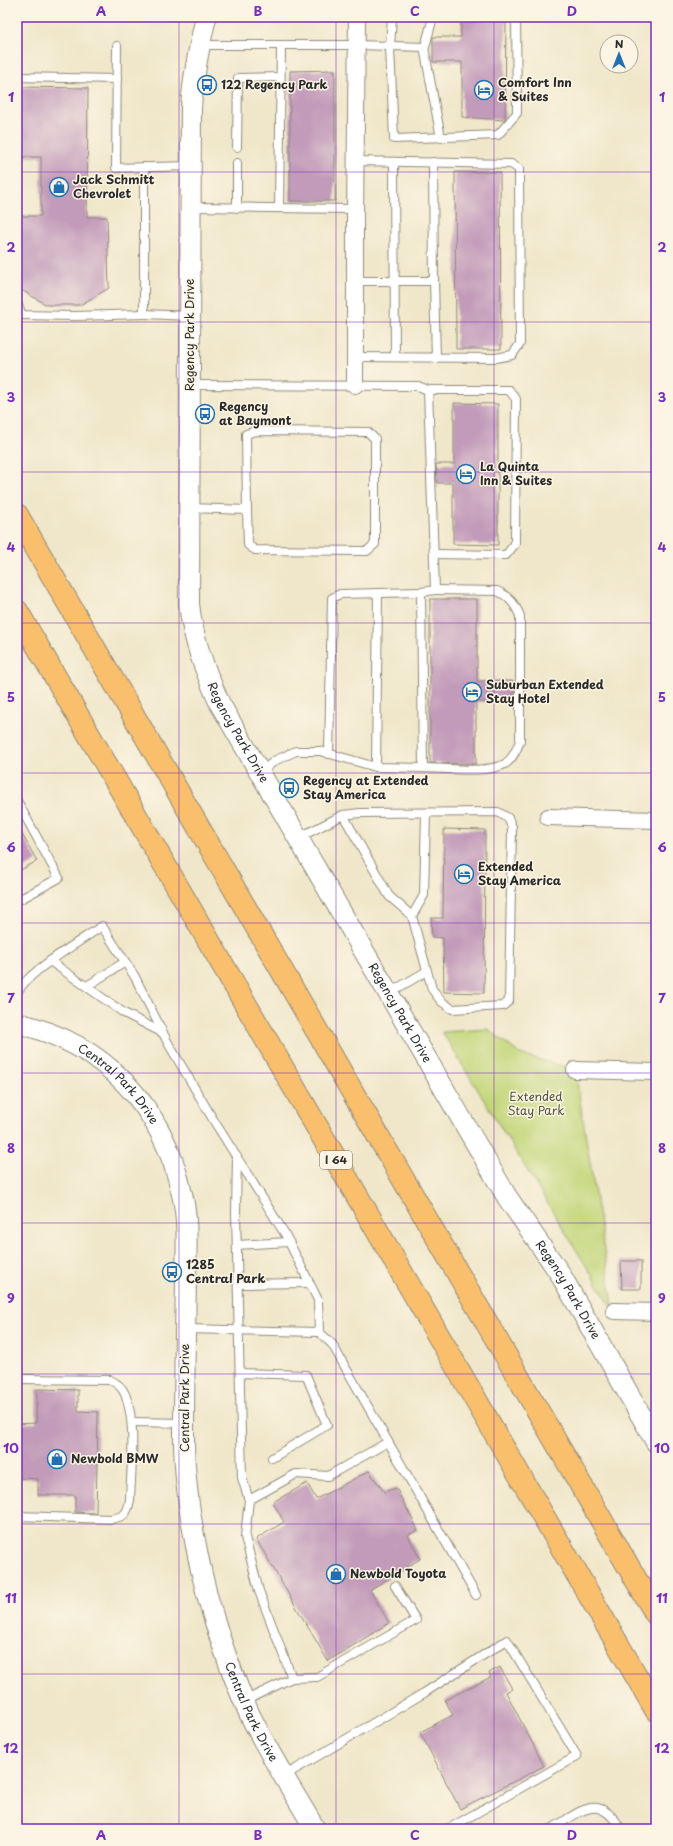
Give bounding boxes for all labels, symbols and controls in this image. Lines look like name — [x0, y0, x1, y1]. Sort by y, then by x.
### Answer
text: A — [96, 1, 106, 20]
text: B — [254, 1, 263, 20]
text: C — [410, 1, 420, 20]
text: D — [567, 1, 577, 20]
north arrow — [599, 34, 639, 74]
text: N — [615, 35, 624, 52]
place label: Comfort Inn & Suites — [498, 73, 572, 105]
bus stop icon: 122 Regency Park — [196, 74, 218, 96]
place label: 122 Regency Park — [221, 75, 328, 93]
hotel icon: Comfort Inn & Suites — [473, 79, 495, 101]
text: 1 — [8, 87, 14, 106]
text: 1 — [659, 87, 665, 106]
place label: Jack Schmitt Chevrolet — [73, 170, 155, 202]
shop icon: Jack Schmitt Chevrolet — [48, 176, 70, 198]
text: 2 — [6, 237, 16, 256]
text: 2 — [657, 237, 667, 256]
street label: Regency Park Drive — [180, 279, 198, 391]
text: 3 — [7, 387, 16, 406]
text: 3 — [658, 387, 667, 406]
place label: Regency at Baymont — [219, 397, 292, 429]
bus stop icon: Regency at Baymont — [194, 403, 216, 425]
place label: La Quinta Inn & Suites — [480, 457, 552, 489]
hotel icon: La Quinta Inn & Suites — [455, 463, 477, 485]
text: 4 — [7, 537, 16, 556]
text: 4 — [658, 537, 667, 556]
place label: Suburban Extended Stay Hotel — [486, 675, 604, 707]
street label: Regency Park Drive — [203, 679, 274, 786]
hotel icon: Suburban Extended Stay Hotel — [461, 681, 483, 703]
text: 5 — [7, 687, 15, 706]
text: 5 — [658, 687, 666, 706]
place label: Regency at Extended Stay America — [303, 771, 429, 803]
bus stop icon: Regency at Extended Stay America — [278, 777, 300, 799]
text: 6 — [6, 837, 16, 856]
text: 6 — [657, 837, 667, 856]
place label: Extended Stay America — [478, 857, 562, 889]
hotel icon: Extended Stay America — [453, 863, 475, 885]
street label: Regency Park Drive — [365, 959, 437, 1066]
text: 7 — [7, 988, 15, 1007]
text: 7 — [658, 988, 666, 1007]
street label: Central Park Drive — [75, 1039, 164, 1128]
park label: Extended Stay Park — [507, 1087, 565, 1119]
text: 8 — [7, 1138, 15, 1157]
text: 8 — [658, 1138, 666, 1157]
road number: I 64 — [320, 1151, 352, 1169]
street label: Regency Park Drive — [532, 1236, 605, 1342]
place label: 1285 Central Park — [186, 1255, 265, 1287]
bus stop icon: 1285 Central Park — [161, 1261, 183, 1283]
text: 9 — [7, 1288, 15, 1307]
text: 9 — [658, 1288, 666, 1307]
street label: Central Park Drive — [175, 1343, 193, 1452]
text: 10 — [3, 1438, 19, 1457]
text: 10 — [654, 1438, 670, 1457]
shop icon: Newbold BMW — [46, 1448, 68, 1470]
place label: Newbold BMW — [71, 1449, 159, 1467]
shop icon: Newbold Toyota — [325, 1563, 347, 1585]
place label: Newbold Toyota — [350, 1564, 446, 1582]
text: 11 — [5, 1588, 17, 1607]
text: 11 — [656, 1588, 668, 1607]
street label: Central Park Drive — [221, 1659, 283, 1765]
text: 12 — [3, 1738, 19, 1757]
text: 12 — [654, 1738, 670, 1757]
text: A — [96, 1825, 106, 1844]
text: B — [254, 1825, 263, 1844]
text: C — [410, 1825, 420, 1844]
text: D — [567, 1825, 577, 1844]

